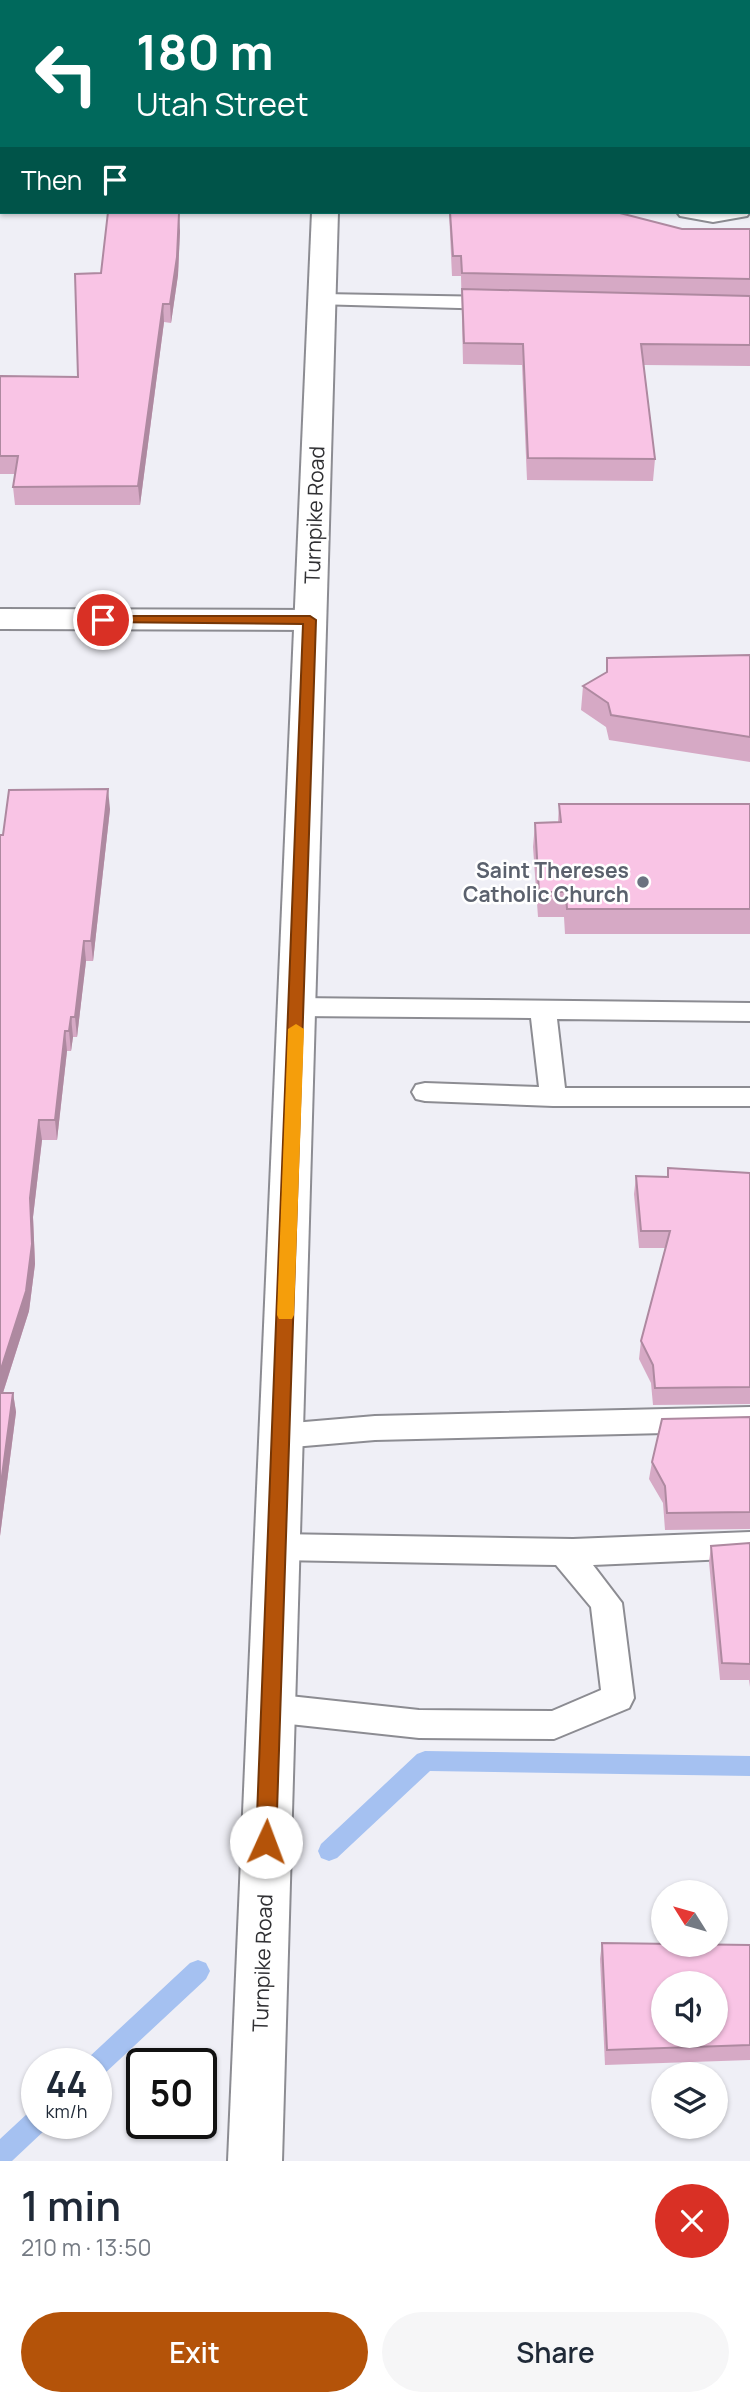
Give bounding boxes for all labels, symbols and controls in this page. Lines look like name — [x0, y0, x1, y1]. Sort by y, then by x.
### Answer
text: 180 m — [136, 18, 274, 85]
icon: left — [21, 28, 112, 119]
text: Utah Street — [136, 82, 308, 126]
icon: arrive — [96, 161, 134, 199]
text: Then — [21, 162, 82, 198]
street label: Turnpike Road — [298, 446, 330, 584]
pin — [73, 590, 133, 650]
icon: arrive — [84, 601, 122, 639]
place label: Saint Thereses Catholic Church — [463, 856, 629, 908]
marker: Saint Thereses Catholic Church — [635, 874, 651, 890]
position arrow — [229, 1805, 303, 1879]
north arrow — [651, 1880, 728, 1956]
map controls — [651, 1880, 728, 2139]
street label: Turnpike Road — [246, 1894, 278, 2032]
button: sound — [651, 1971, 728, 2048]
speed limit sign: 50 — [126, 2048, 217, 2139]
text: 44 — [45, 2060, 88, 2108]
button: layers — [651, 2062, 728, 2139]
text: km/h — [46, 2099, 87, 2123]
text: 1 min — [21, 2176, 121, 2234]
button: close — [655, 2184, 729, 2258]
text: 210 m · 13:50 — [21, 2231, 152, 2263]
button: Exit — [21, 2312, 368, 2392]
button: Share — [382, 2312, 729, 2392]

